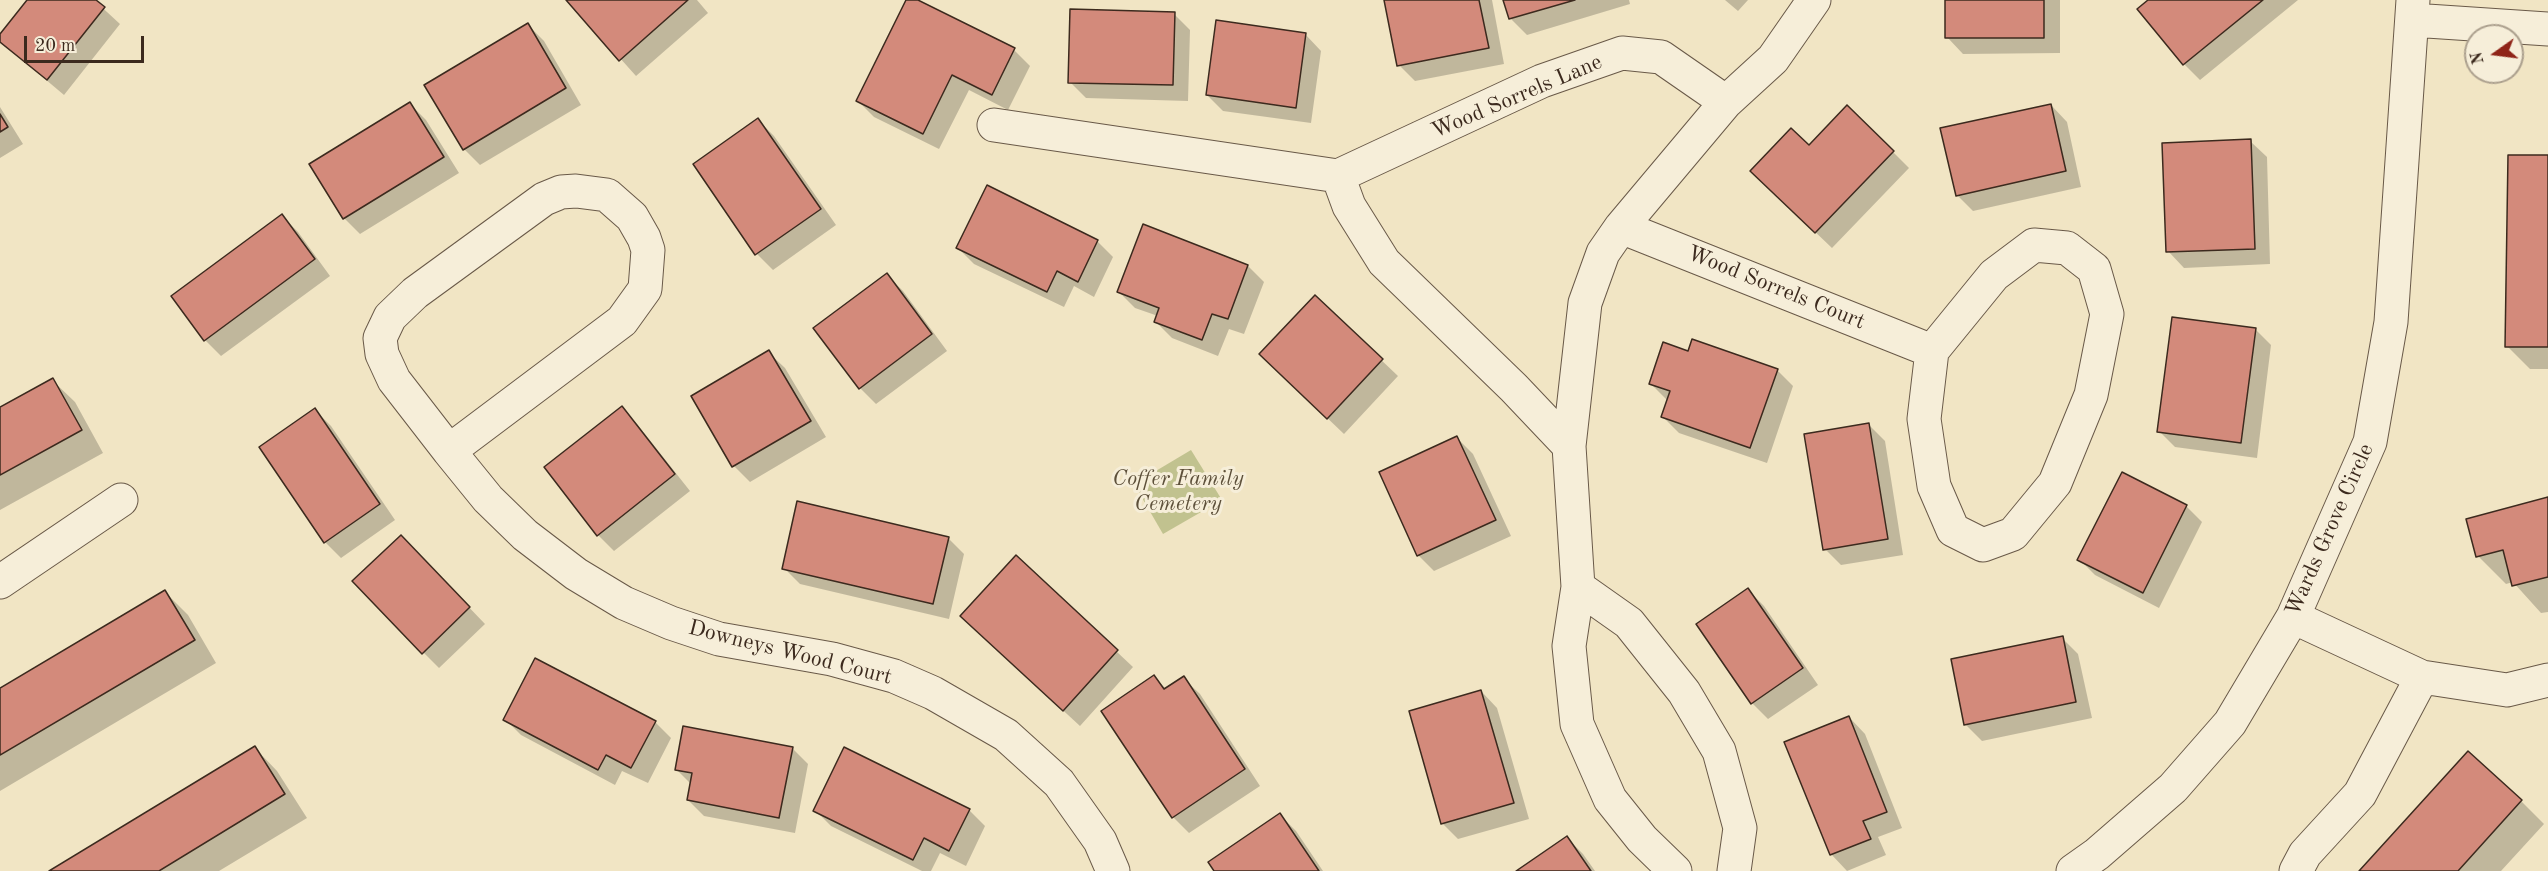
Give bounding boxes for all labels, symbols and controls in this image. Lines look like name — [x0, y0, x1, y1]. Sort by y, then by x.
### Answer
scale bar — [27, 24, 147, 62]
north arrow — [2464, 24, 2524, 84]
text: 20 m — [35, 37, 75, 55]
street label: Wood Sorrels Lane — [1428, 49, 1606, 145]
text: N — [2469, 50, 2488, 66]
street label: Wood Sorrels Court — [1683, 240, 1869, 336]
street label: Wards Grove Circle — [2280, 440, 2380, 620]
park label: Coffer Family Cemetery — [1112, 466, 1244, 518]
street label: Downeys Wood Court — [685, 615, 895, 691]

